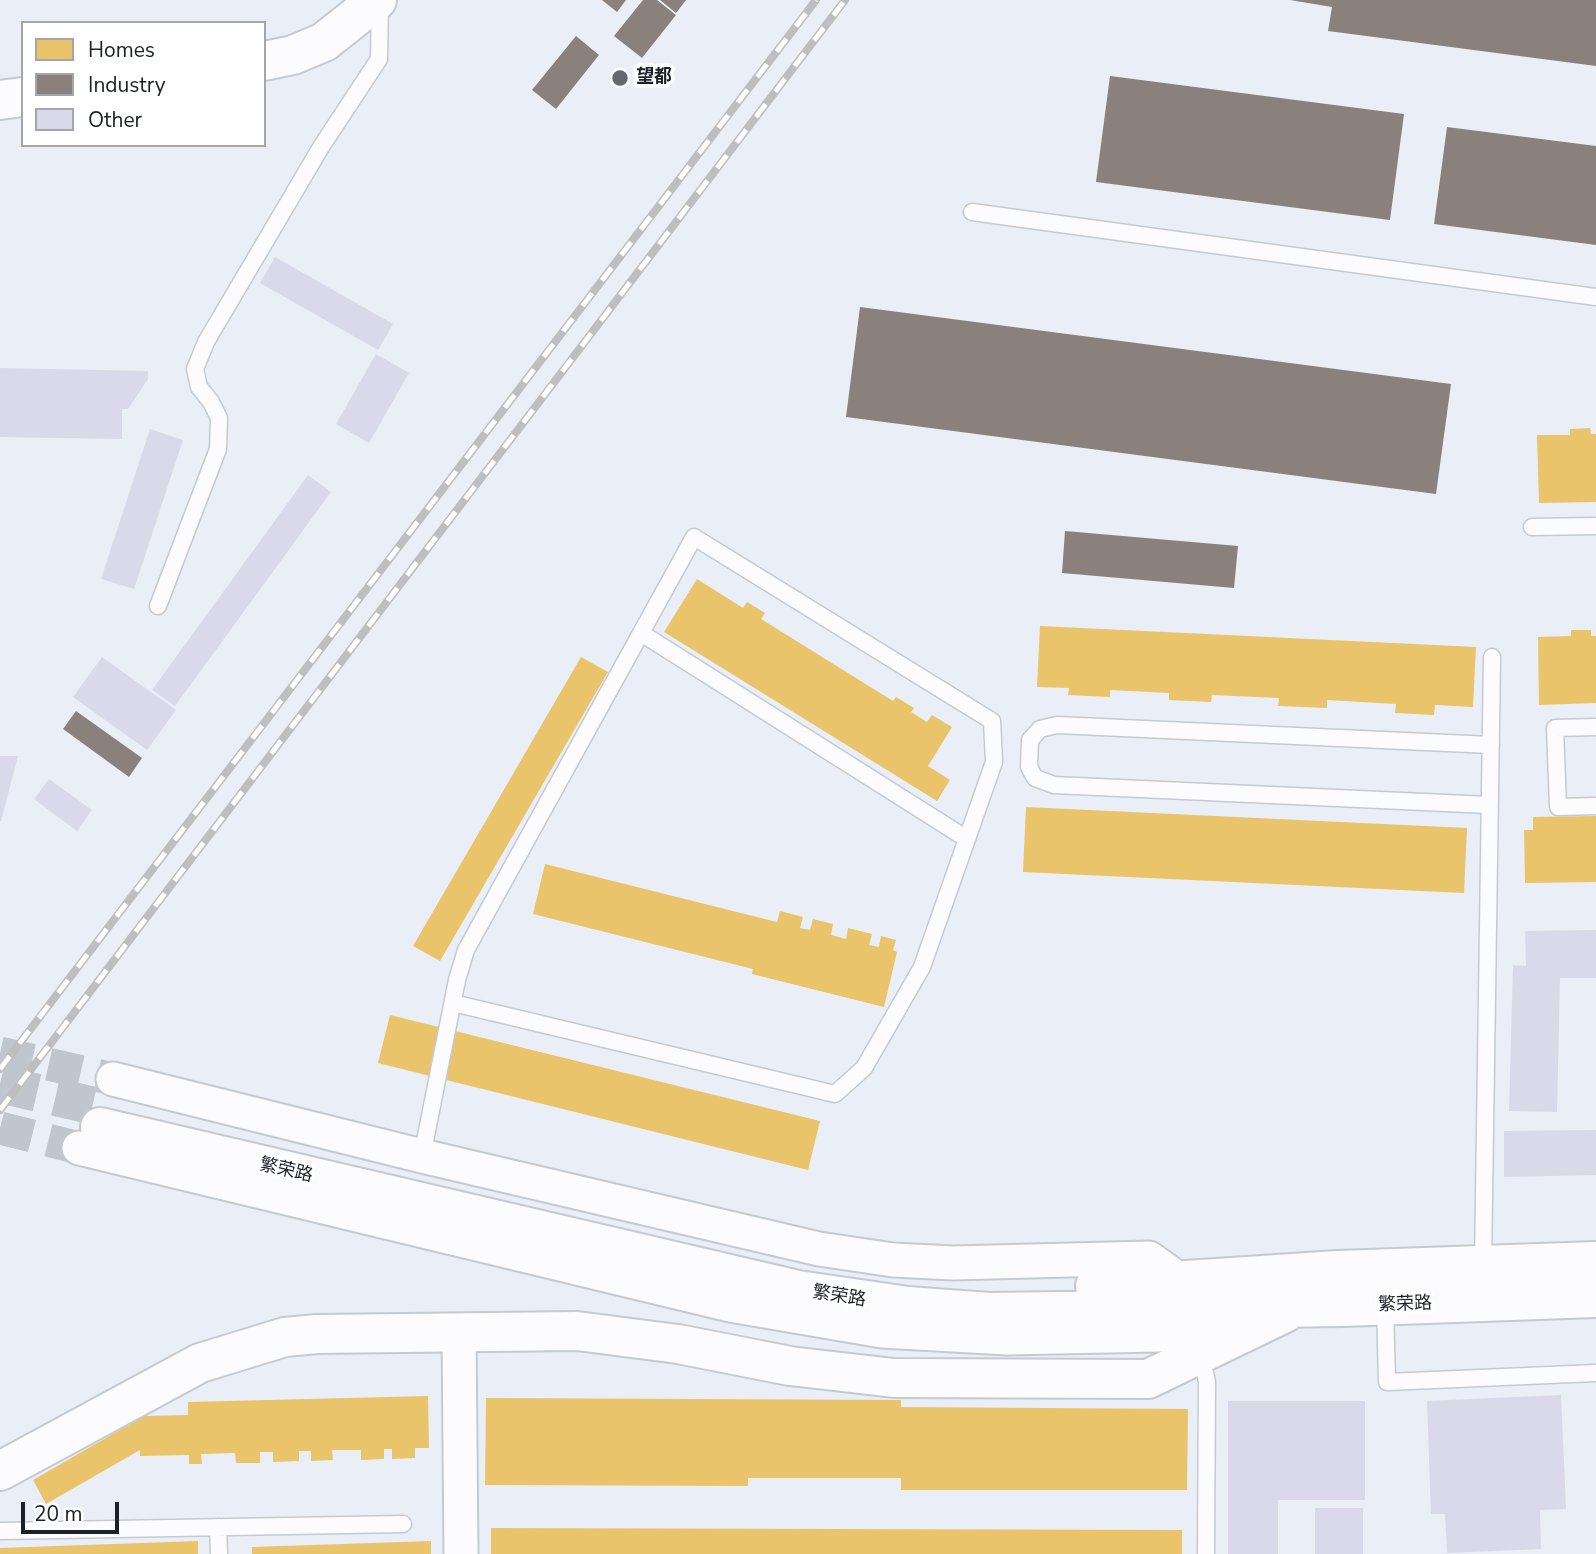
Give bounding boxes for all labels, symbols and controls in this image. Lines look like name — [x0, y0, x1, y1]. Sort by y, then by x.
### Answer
legend — [21, 21, 266, 147]
text: Homes — [88, 36, 155, 64]
place label: 望都 — [636, 67, 672, 89]
marker: 望都 — [610, 68, 630, 88]
text: Industry — [88, 71, 166, 99]
text: Other — [88, 106, 142, 134]
street label: 繁荣路 — [257, 1154, 315, 1188]
street label: 繁荣路 — [811, 1282, 867, 1312]
street label: 繁荣路 — [1378, 1293, 1432, 1317]
scale bar — [24, 1488, 122, 1532]
text: 20 m — [34, 1500, 83, 1528]

